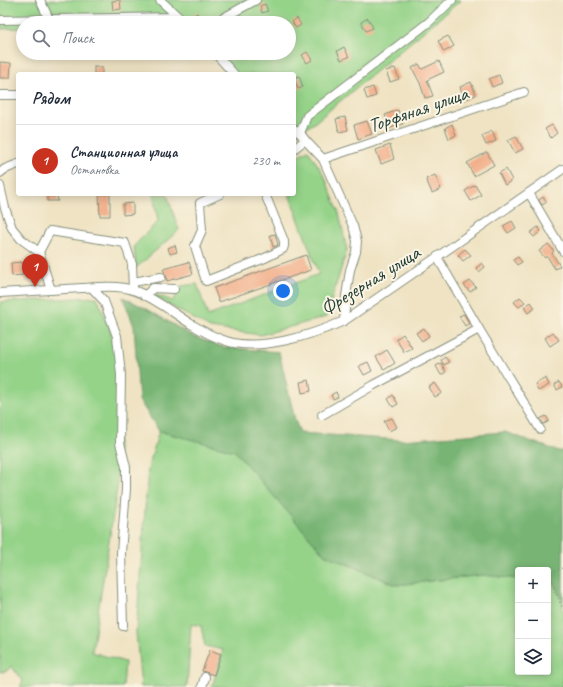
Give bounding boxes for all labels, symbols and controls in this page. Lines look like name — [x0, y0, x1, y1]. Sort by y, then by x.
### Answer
search box — [16, 16, 296, 60]
icon: search — [30, 27, 52, 49]
text: Поиск — [62, 29, 94, 48]
street label: Торфяная улица — [365, 80, 473, 138]
text: Рядом — [32, 88, 70, 109]
text: Станционная улица — [70, 143, 178, 162]
text: 1 — [42, 153, 48, 169]
text: 230 m — [252, 153, 280, 169]
text: Остановка — [70, 162, 119, 178]
street label: Фрезерная улица — [316, 239, 426, 321]
pin: 1 — [22, 254, 48, 287]
your location — [273, 281, 293, 301]
map controls — [515, 567, 551, 675]
button: + — [515, 567, 551, 603]
button: − — [515, 603, 551, 639]
button: layers — [515, 639, 551, 675]

